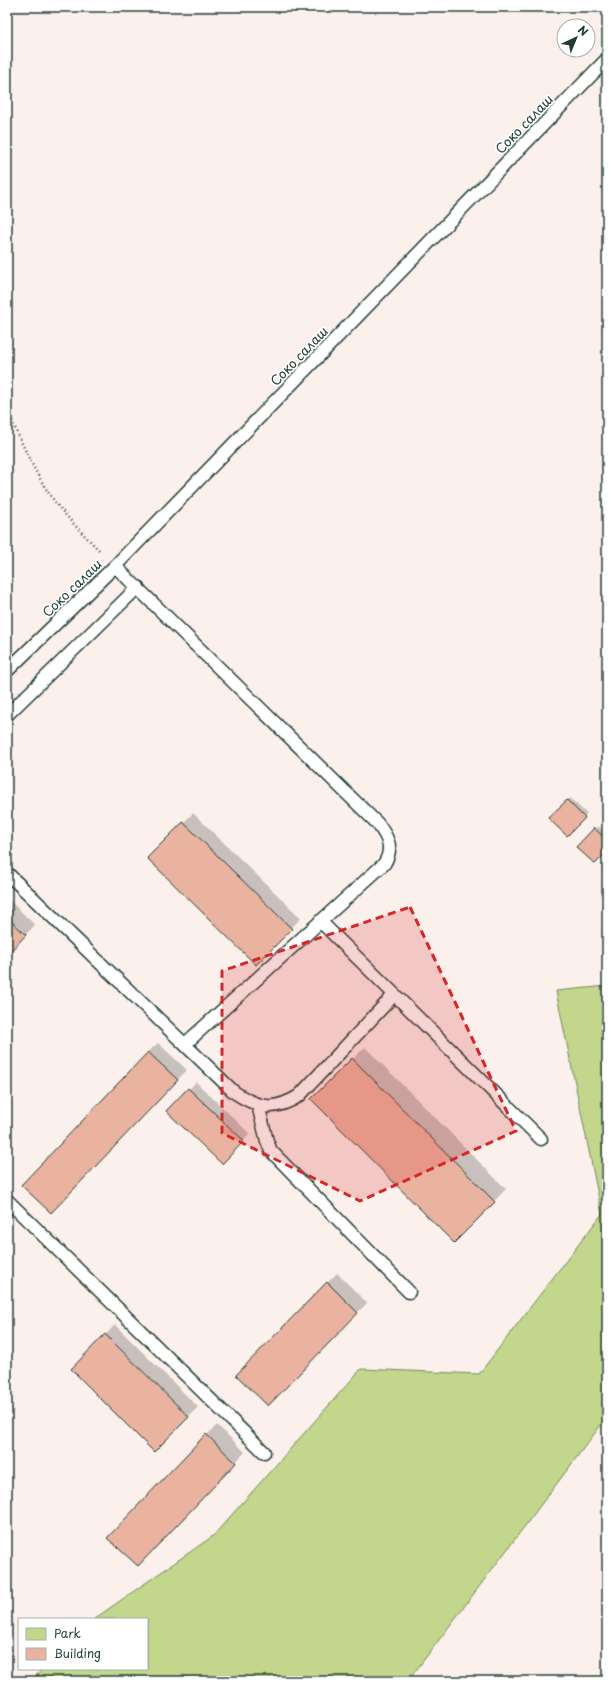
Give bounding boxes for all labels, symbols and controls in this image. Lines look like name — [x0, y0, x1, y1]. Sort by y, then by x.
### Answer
north arrow — [556, 18, 596, 58]
text: N — [574, 21, 593, 40]
street label: Соко салаш — [490, 90, 557, 158]
street label: Соко салаш — [265, 322, 332, 390]
street label: Соко салаш — [38, 554, 106, 621]
legend — [18, 1618, 148, 1670]
text: Park — [54, 1624, 81, 1642]
text: Building — [54, 1644, 101, 1662]

